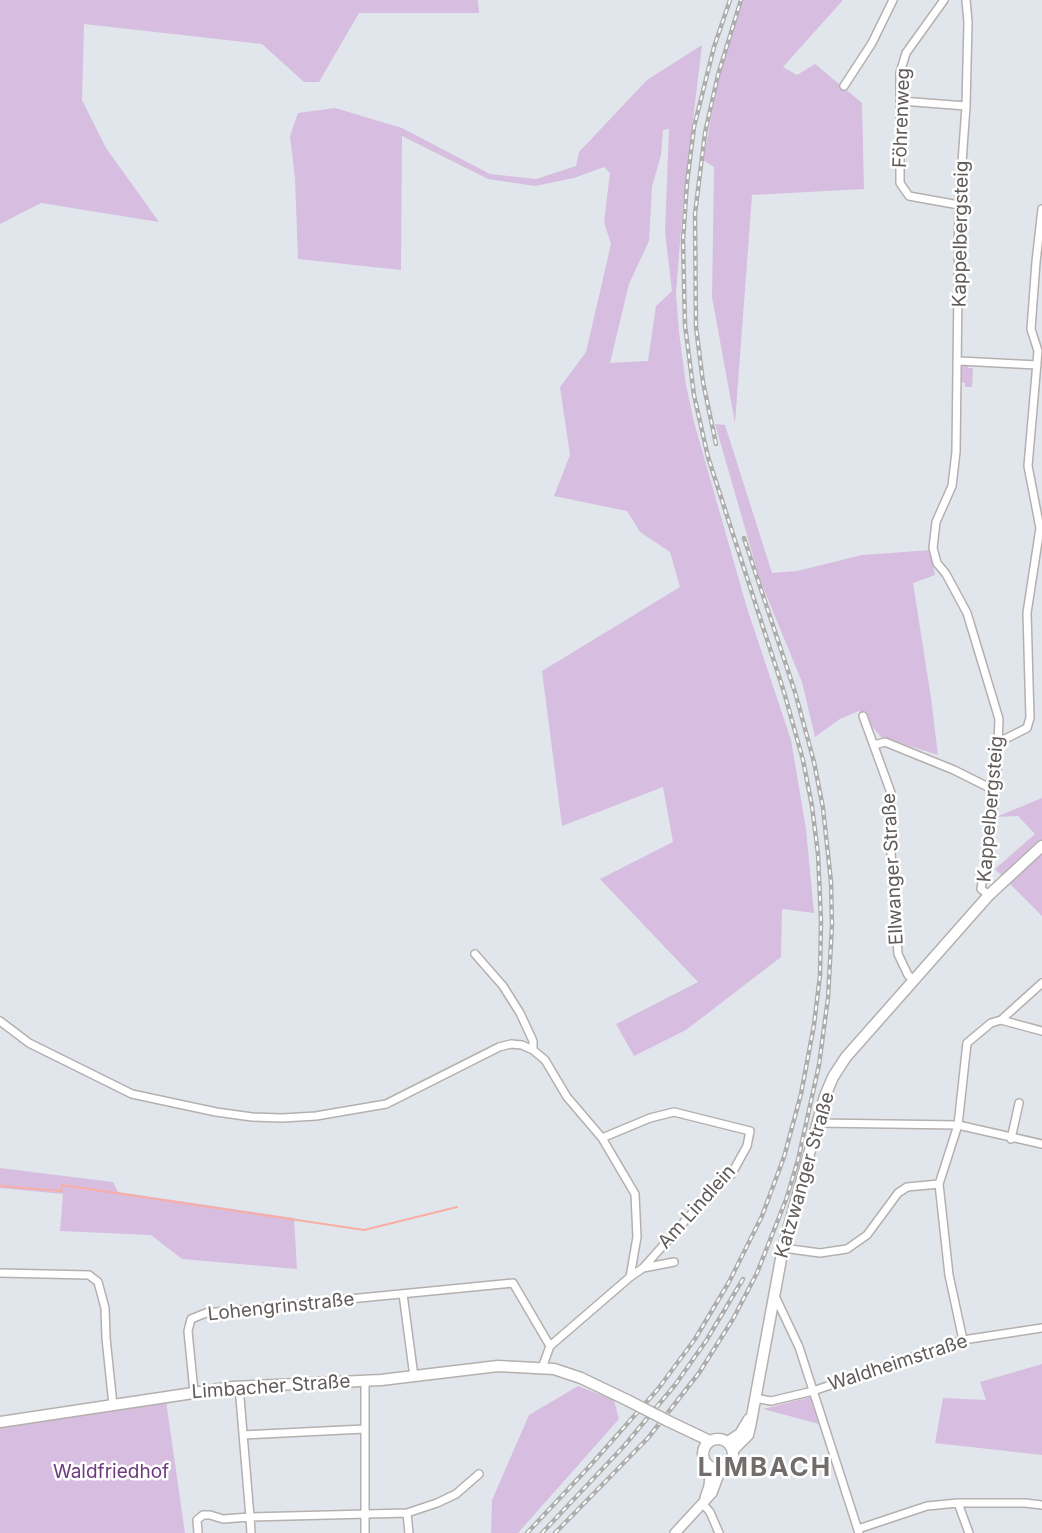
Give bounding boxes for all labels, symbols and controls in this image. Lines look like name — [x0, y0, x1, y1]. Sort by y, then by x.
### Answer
street label: Föhrenweg — [889, 68, 915, 168]
street label: Kappelbergsteig — [948, 160, 974, 308]
street label: Kappelbergsteig — [973, 735, 1009, 883]
street label: Ellwanger Straße — [878, 792, 908, 946]
street label: Katzwanger Straße — [770, 1089, 840, 1261]
street label: Am Lindlein — [653, 1160, 741, 1254]
street label: Lohengrinstraße — [206, 1288, 356, 1326]
street label: Waldheimstraße — [825, 1330, 971, 1396]
street label: Limbacher Straße — [191, 1370, 351, 1404]
district label: LIMBACH — [699, 1452, 831, 1484]
park label: Waldfriedhof — [53, 1461, 169, 1483]

